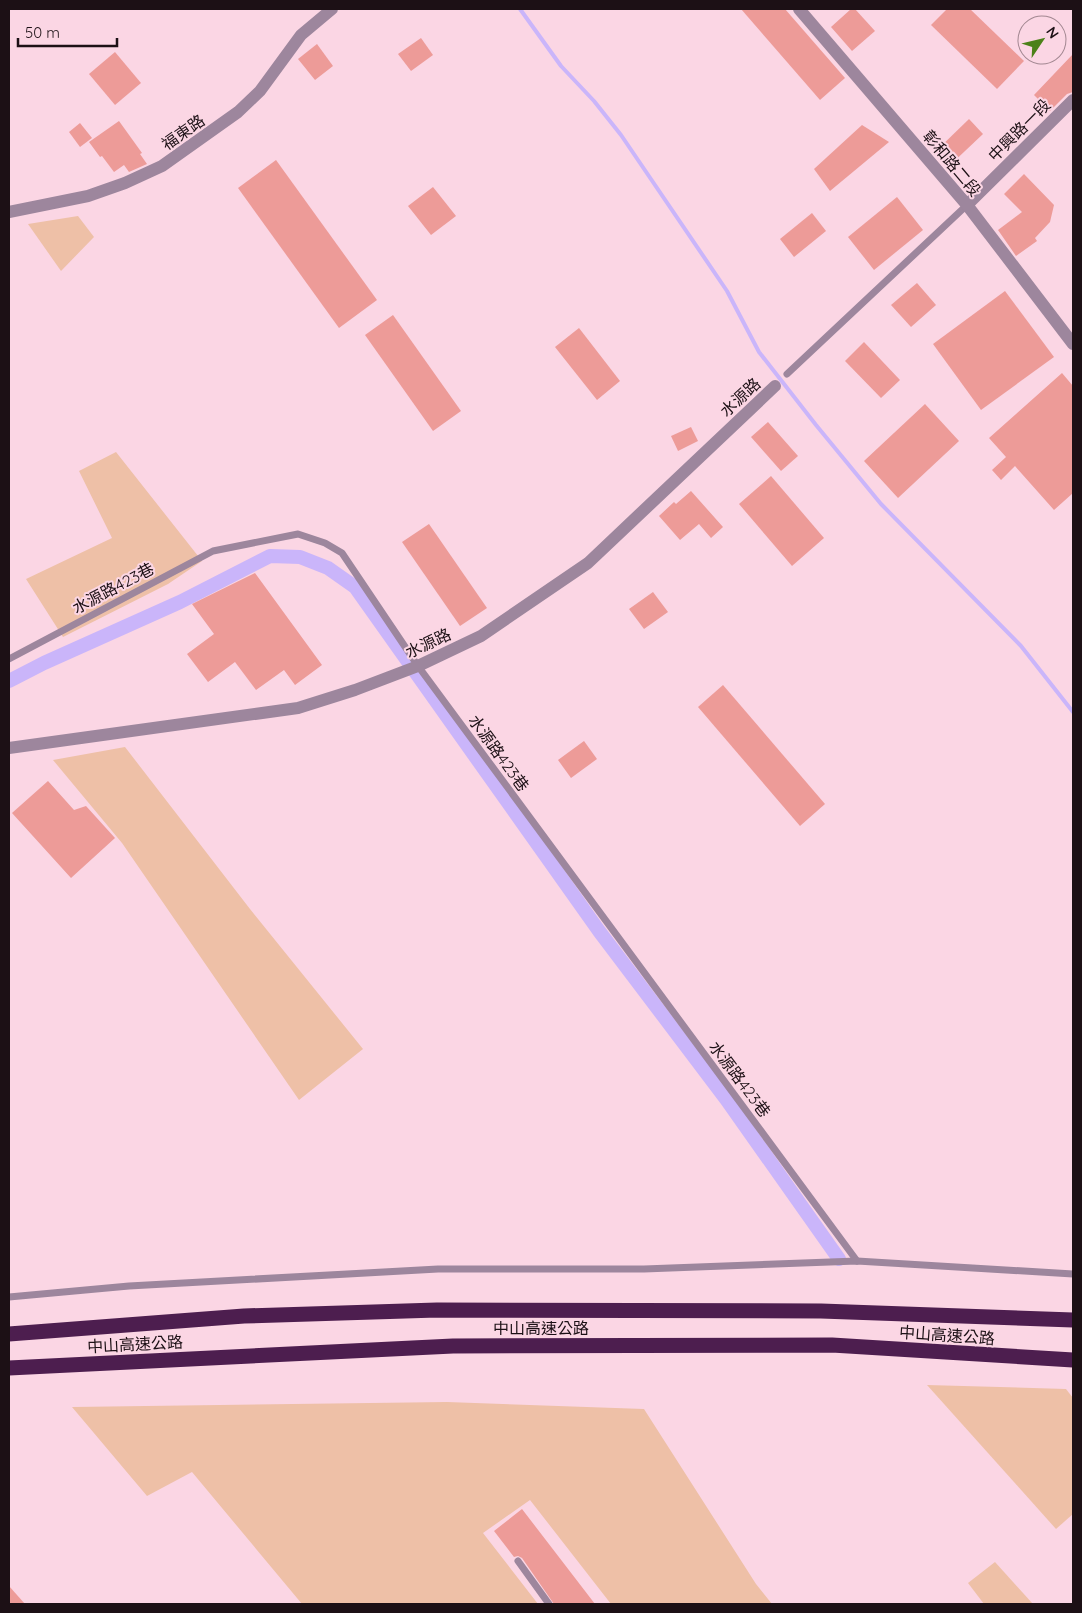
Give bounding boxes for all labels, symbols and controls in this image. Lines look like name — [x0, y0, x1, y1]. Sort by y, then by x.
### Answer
scale bar — [18, 15, 116, 47]
north arrow — [1017, 15, 1067, 65]
text: 50 m — [25, 23, 60, 42]
text: N — [1042, 23, 1063, 42]
street label: 中興路一段 — [984, 95, 1054, 165]
street label: 福東路 — [158, 110, 208, 154]
street label: 彰和路二段 — [919, 126, 985, 200]
street label: 水源路 — [716, 373, 764, 421]
street label: 水源路423巷 — [69, 558, 157, 618]
street label: 水源路 — [402, 624, 454, 662]
street label: 水源路423巷 — [465, 711, 533, 795]
street label: 水源路423巷 — [705, 1037, 775, 1121]
street label: 中山高速公路 — [493, 1318, 589, 1338]
street label: 中山高速公路 — [898, 1322, 996, 1348]
street label: 中山高速公路 — [87, 1332, 183, 1356]

